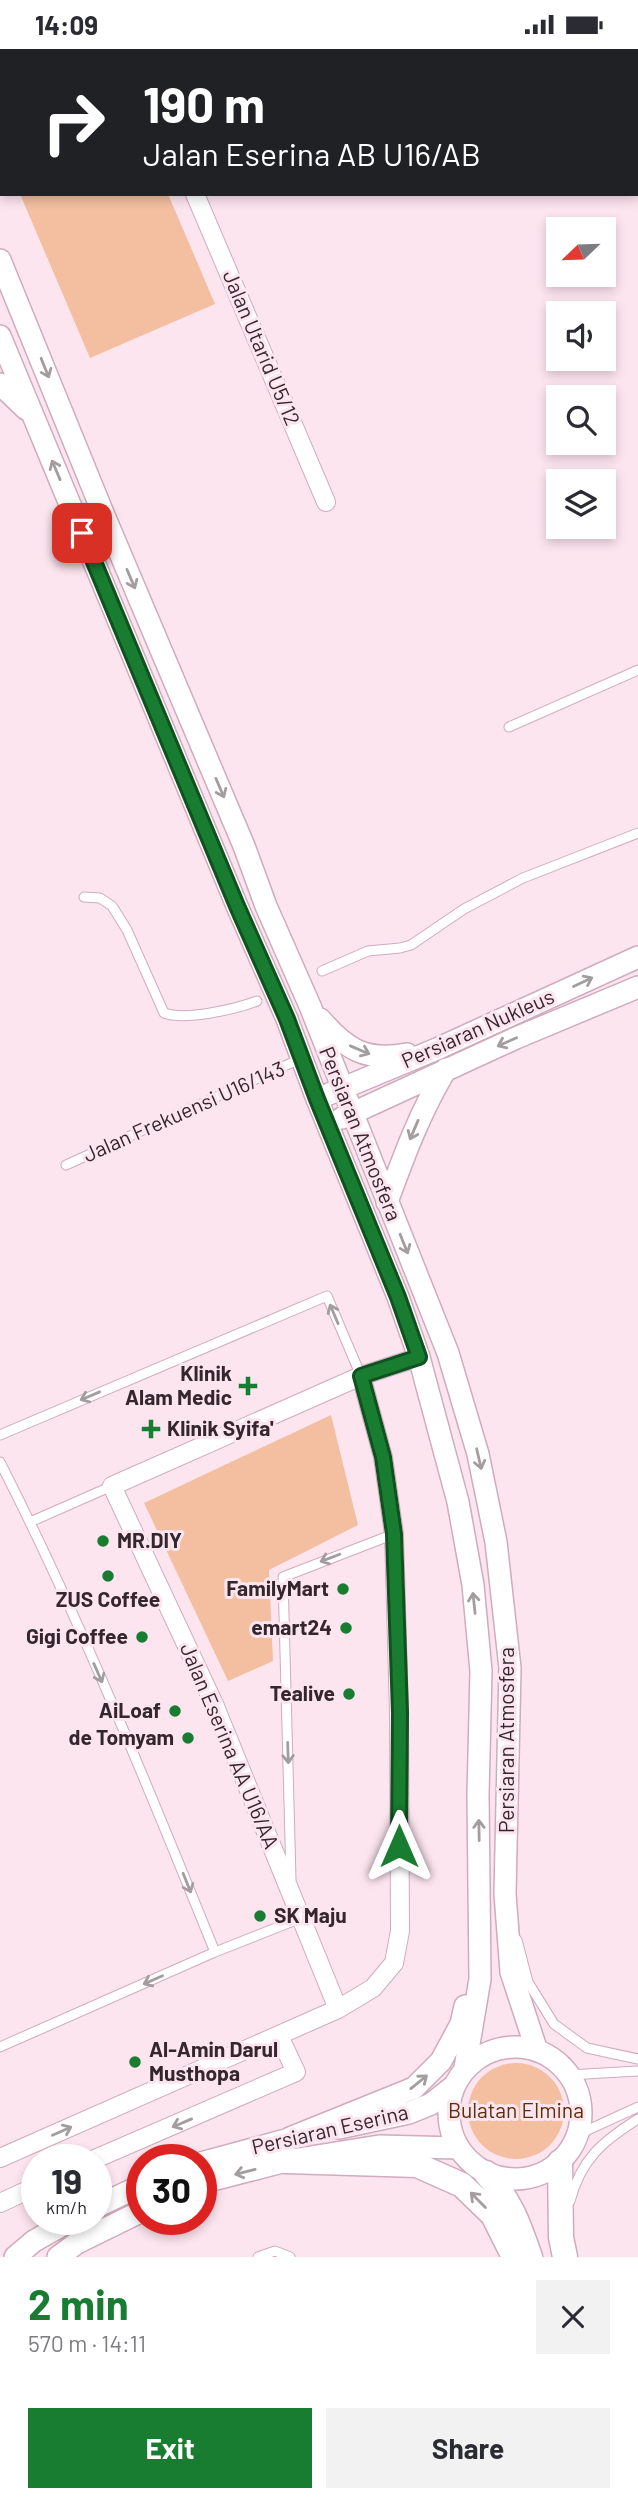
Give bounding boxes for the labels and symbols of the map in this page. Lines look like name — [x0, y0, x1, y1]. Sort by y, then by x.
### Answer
north arrow — [546, 217, 616, 287]
street label: Jalan Utarid U5/12 — [218, 266, 306, 429]
one-way arrow — [39, 357, 52, 378]
one-way arrow — [49, 460, 62, 482]
pin — [52, 503, 112, 563]
one-way arrow — [125, 567, 138, 589]
one-way arrow — [214, 777, 227, 798]
one-way arrow — [572, 975, 594, 988]
street label: Persiaran Nukleus — [397, 983, 557, 1072]
one-way arrow — [497, 1036, 518, 1049]
street label: Persiaran Atmosfera — [315, 1043, 408, 1224]
one-way arrow — [349, 1045, 370, 1058]
street label: Jalan Frekuensi U16/143 — [79, 1055, 288, 1166]
one-way arrow — [407, 1118, 420, 1140]
one-way arrow — [399, 1233, 412, 1255]
one-way arrow — [327, 1303, 340, 1325]
place label: Klinik Alam Medic — [125, 1360, 232, 1409]
marker: Klinik Alam Medic — [238, 1376, 258, 1396]
one-way arrow — [80, 1391, 101, 1404]
place label: Klinik Syifa' — [167, 1415, 274, 1440]
marker: Klinik Syifa' — [141, 1419, 161, 1439]
one-way arrow — [473, 1447, 486, 1470]
place label: MR.DIY — [117, 1527, 182, 1552]
marker: MR.DIY — [95, 1533, 111, 1549]
one-way arrow — [320, 1553, 341, 1566]
marker: ZUS Coffee — [100, 1568, 116, 1584]
place label: FamilyMart — [226, 1575, 329, 1600]
marker: FamilyMart — [335, 1581, 351, 1597]
place label: ZUS Coffee — [56, 1586, 160, 1611]
one-way arrow — [468, 1592, 481, 1615]
place label: emart24 — [251, 1614, 332, 1639]
marker: emart24 — [338, 1620, 354, 1636]
place label: Gigi Coffee — [26, 1623, 128, 1648]
marker: Gigi Coffee — [134, 1629, 150, 1645]
street label: Jalan Eserina AA U16/AA — [176, 1639, 285, 1852]
street label: Persiaran Atmosfera — [493, 1647, 518, 1833]
one-way arrow — [92, 1662, 105, 1684]
place label: Tealive — [270, 1680, 335, 1705]
marker: Tealive — [341, 1686, 357, 1702]
place label: AiLoaf — [99, 1697, 161, 1722]
marker: AiLoaf — [167, 1703, 183, 1719]
place label: de Tomyam — [69, 1724, 174, 1749]
marker: de Tomyam — [180, 1730, 196, 1746]
one-way arrow — [281, 1742, 294, 1765]
position arrow — [362, 1809, 436, 1883]
one-way arrow — [472, 1819, 486, 1842]
one-way arrow — [181, 1872, 194, 1893]
place label: SK Maju — [274, 1902, 347, 1927]
marker: SK Maju — [252, 1908, 268, 1924]
one-way arrow — [142, 1974, 164, 1987]
place label: Al-Amin Darul Musthopa — [149, 2036, 278, 2085]
marker: Al-Amin Darul Musthopa — [127, 2054, 143, 2070]
one-way arrow — [410, 2074, 428, 2090]
park label: Bulatan Elmina — [448, 2097, 584, 2122]
street label: Persiaran Eserina — [249, 2098, 410, 2159]
one-way arrow — [171, 2117, 193, 2130]
one-way arrow — [51, 2124, 73, 2137]
speed limit sign: 30 — [126, 2144, 217, 2235]
one-way arrow — [234, 2166, 257, 2179]
one-way arrow — [469, 2192, 486, 2209]

